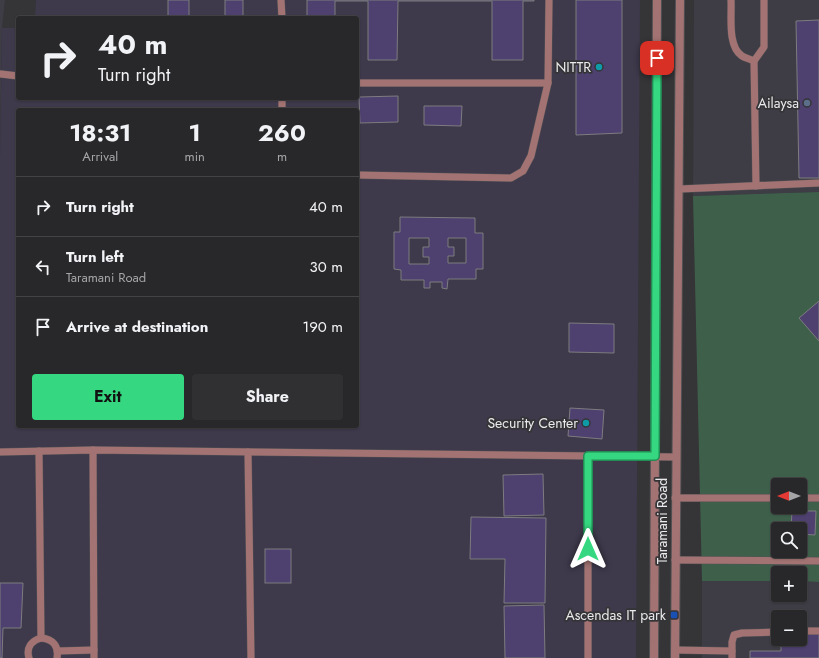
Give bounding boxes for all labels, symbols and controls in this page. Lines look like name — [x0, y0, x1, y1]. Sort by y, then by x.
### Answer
text: 40 m — [98, 24, 167, 65]
icon: right — [32, 32, 84, 84]
pin — [640, 41, 674, 75]
icon: arrive — [646, 47, 668, 69]
place label: NITTR — [555, 57, 591, 77]
text: Turn right — [98, 62, 170, 88]
marker: NITTR — [594, 62, 604, 72]
place label: Ailaysa — [758, 93, 799, 113]
marker: Ailaysa — [802, 98, 812, 108]
text: 18:31 — [69, 115, 131, 150]
text: 1 — [189, 115, 201, 150]
text: 260 — [258, 115, 306, 150]
text: Arrival — [82, 147, 118, 166]
text: min — [185, 147, 205, 166]
text: m — [277, 147, 287, 166]
icon: right — [32, 196, 54, 218]
text: Turn right — [66, 196, 134, 218]
text: 40 m — [309, 196, 343, 218]
text: Turn left — [66, 246, 124, 268]
icon: left — [32, 256, 54, 278]
text: 30 m — [310, 256, 343, 278]
text: Taramani Road — [66, 268, 146, 287]
icon: arrive — [32, 316, 54, 338]
text: Arrive at destination — [66, 316, 208, 338]
text: 190 m — [302, 316, 343, 338]
button: Exit — [32, 374, 184, 420]
button: Share — [192, 374, 343, 420]
place label: Security Center — [487, 413, 578, 433]
marker: Security Center — [581, 418, 591, 428]
street label: Taramani Road — [652, 478, 672, 564]
north arrow — [771, 478, 807, 514]
map controls — [771, 478, 807, 646]
button: search — [771, 522, 807, 558]
position arrow — [567, 528, 609, 570]
button: + — [771, 566, 807, 602]
place label: Ascendas IT park — [565, 605, 667, 625]
marker: Ascendas IT park — [669, 610, 679, 620]
button: − — [771, 610, 807, 646]

